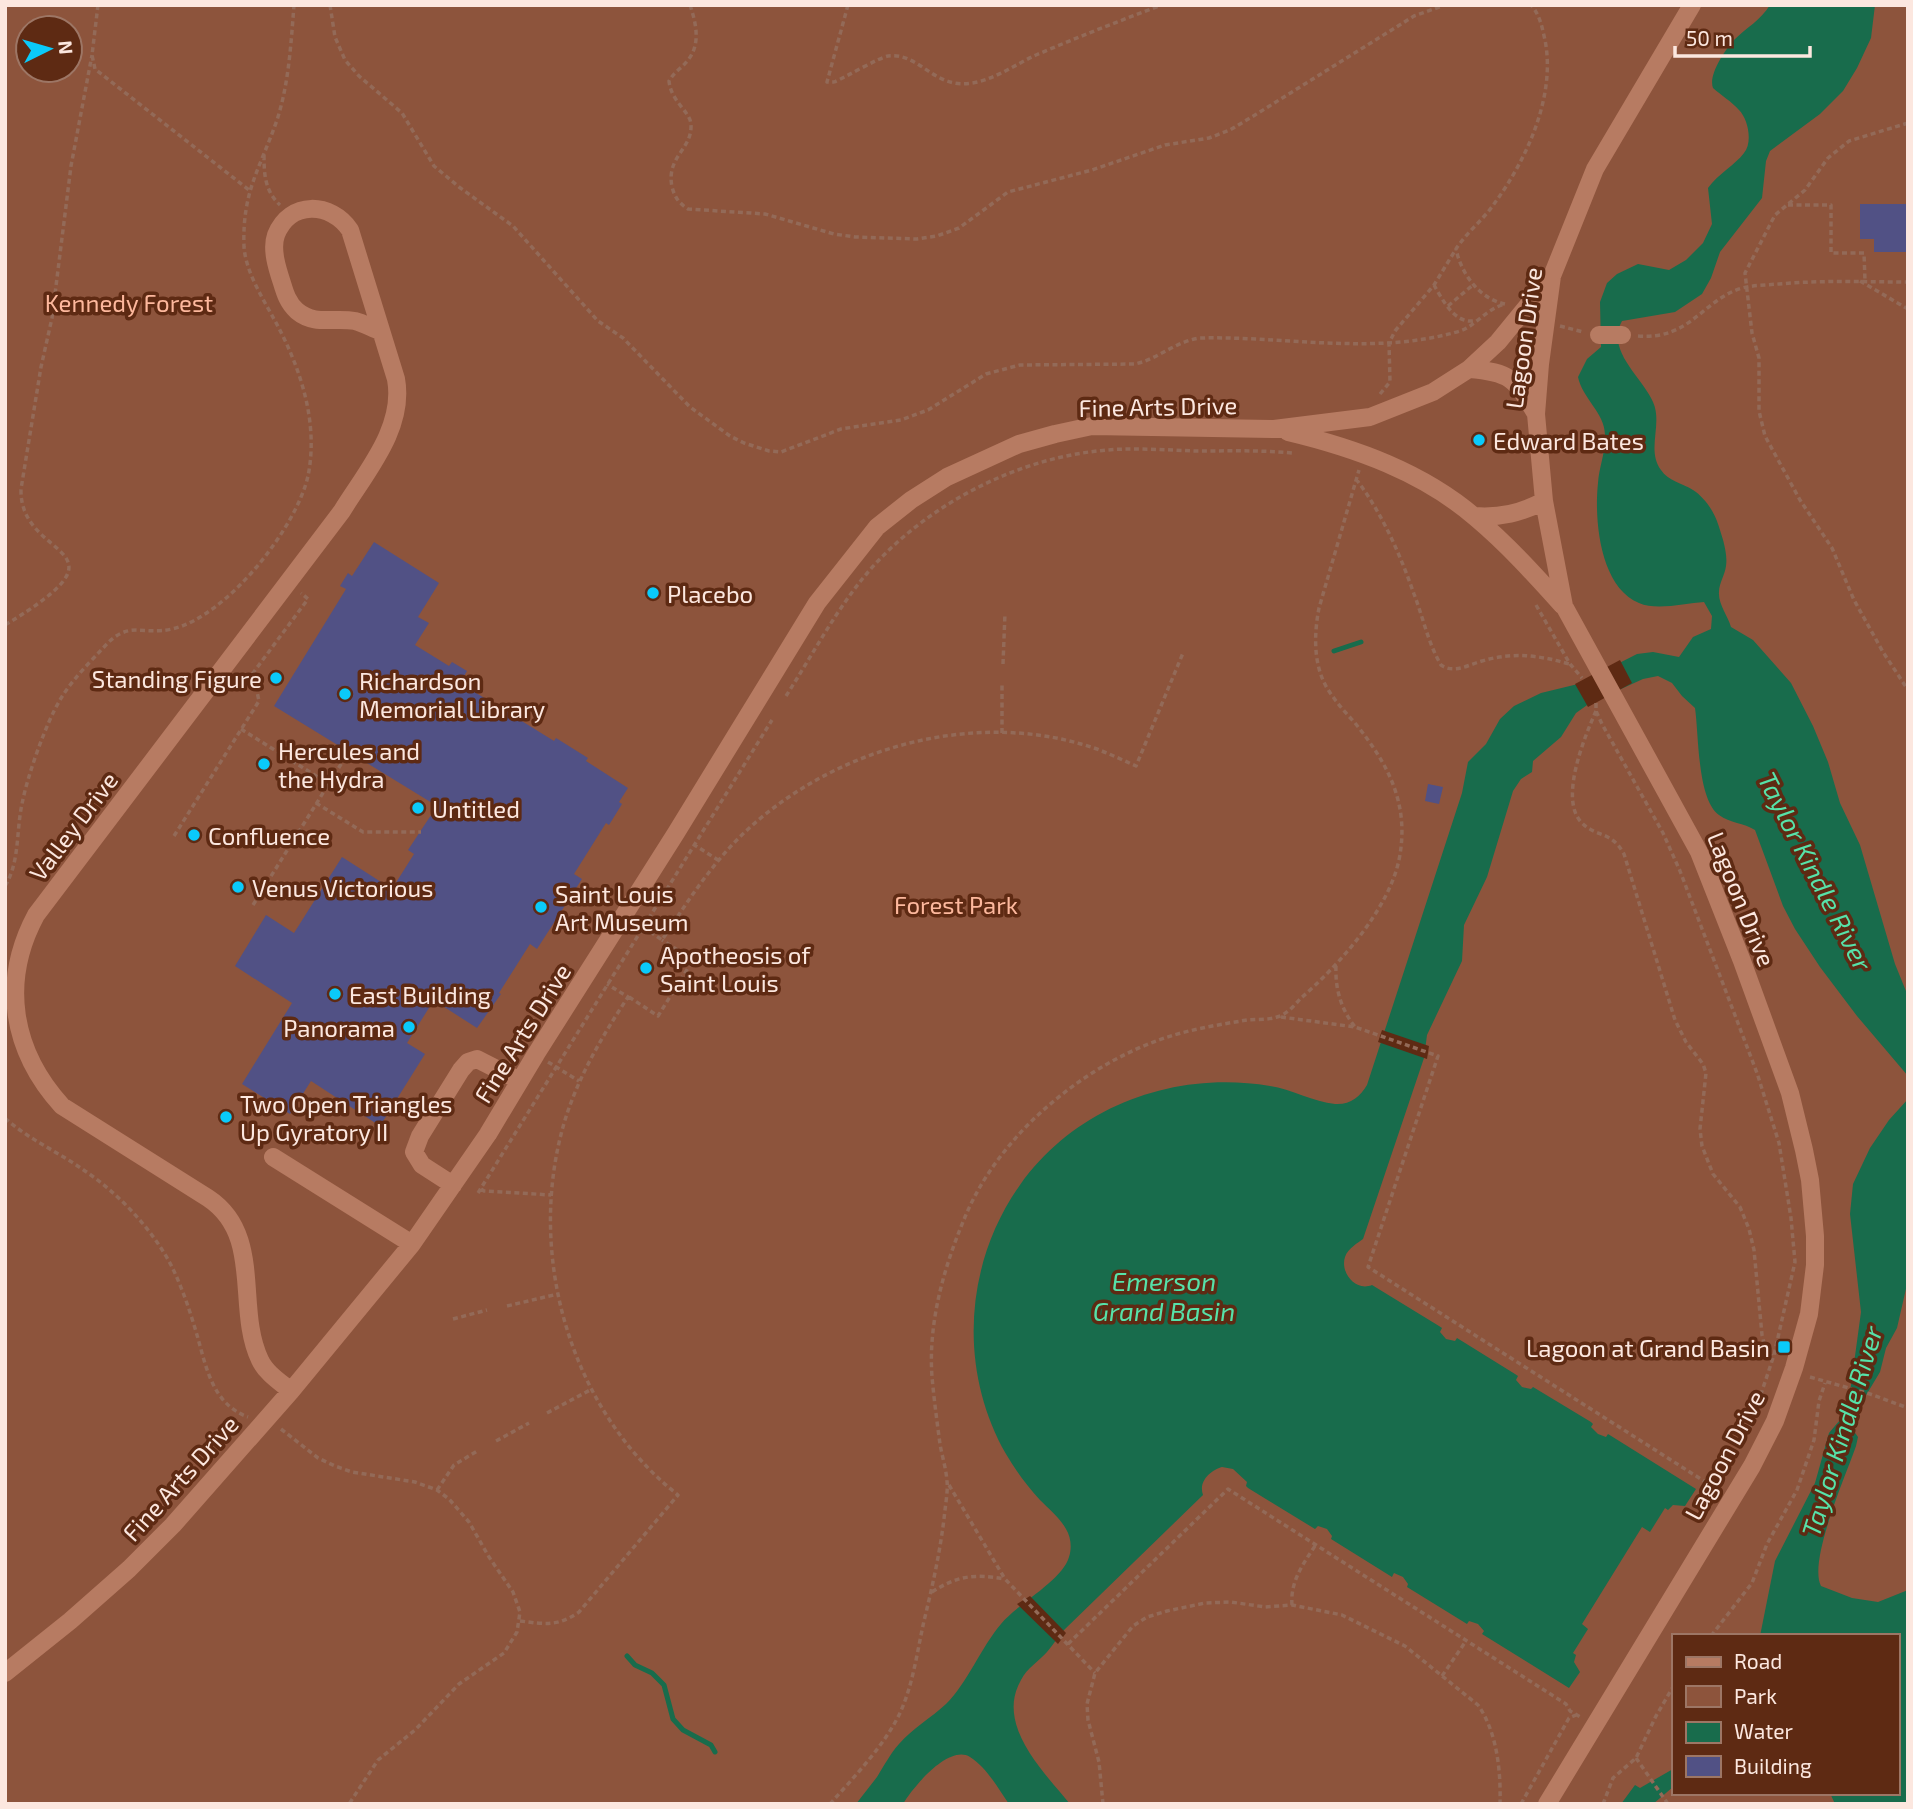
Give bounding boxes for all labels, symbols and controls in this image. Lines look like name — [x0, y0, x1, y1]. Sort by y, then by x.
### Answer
north arrow — [14, 14, 84, 84]
scale bar — [1675, 14, 1810, 58]
text: 50 m — [1686, 25, 1733, 50]
text: N — [54, 40, 78, 55]
street label: Lagoon Drive — [1499, 266, 1547, 410]
park label: Kennedy Forest — [45, 288, 213, 317]
street label: Fine Arts Drive — [1078, 390, 1238, 422]
place label: Edward Bates — [1493, 426, 1644, 455]
marker: Edward Bates — [1471, 432, 1487, 448]
place label: Placebo — [667, 579, 753, 608]
marker: Placebo — [645, 585, 661, 601]
place label: Standing Figure — [92, 664, 262, 693]
place label: Richardson Memorial Library — [359, 666, 546, 723]
marker: Standing Figure — [268, 670, 284, 686]
marker: Richardson Memorial Library — [337, 686, 353, 702]
place label: Hercules and the Hydra — [278, 736, 420, 793]
marker: Hercules and the Hydra — [256, 756, 272, 772]
street label: Valley Drive — [23, 766, 123, 886]
water label: Taylor Kindle River — [1752, 767, 1880, 976]
place label: Untitled — [432, 794, 520, 823]
marker: Untitled — [410, 800, 426, 816]
place label: Confluence — [208, 821, 330, 850]
marker: Confluence — [186, 827, 202, 843]
street label: Lagoon Drive — [1702, 828, 1782, 970]
place label: Venus Victorious — [252, 873, 433, 902]
marker: Venus Victorious — [230, 879, 246, 895]
place label: Saint Louis Art Museum — [555, 879, 689, 936]
park label: Forest Park — [894, 890, 1018, 919]
marker: Saint Louis Art Museum — [533, 899, 549, 915]
place label: Apotheosis of Saint Louis — [660, 940, 811, 997]
street label: Fine Arts Drive — [468, 958, 576, 1108]
marker: Apotheosis of Saint Louis — [638, 960, 654, 976]
place label: East Building — [349, 980, 491, 1009]
marker: East Building — [327, 986, 343, 1002]
place label: Panorama — [283, 1013, 395, 1042]
marker: Panorama — [401, 1019, 417, 1035]
place label: Two Open Triangles Up Gyratory II — [240, 1089, 453, 1146]
marker: Two Open Triangles Up Gyratory II — [218, 1109, 234, 1125]
water label: Emerson Grand Basin — [1093, 1265, 1235, 1326]
water label: Taylor Kindle River — [1794, 1321, 1889, 1540]
place label: Lagoon at Grand Basin — [1526, 1333, 1770, 1362]
marker: Lagoon at Grand Basin — [1776, 1339, 1792, 1355]
street label: Lagoon Drive — [1678, 1385, 1770, 1525]
street label: Fine Arts Drive — [116, 1409, 244, 1547]
legend — [1672, 1634, 1899, 1795]
text: Road — [1734, 1648, 1782, 1673]
text: Park — [1734, 1683, 1777, 1708]
text: Water — [1734, 1718, 1793, 1743]
text: Building — [1734, 1753, 1812, 1778]

